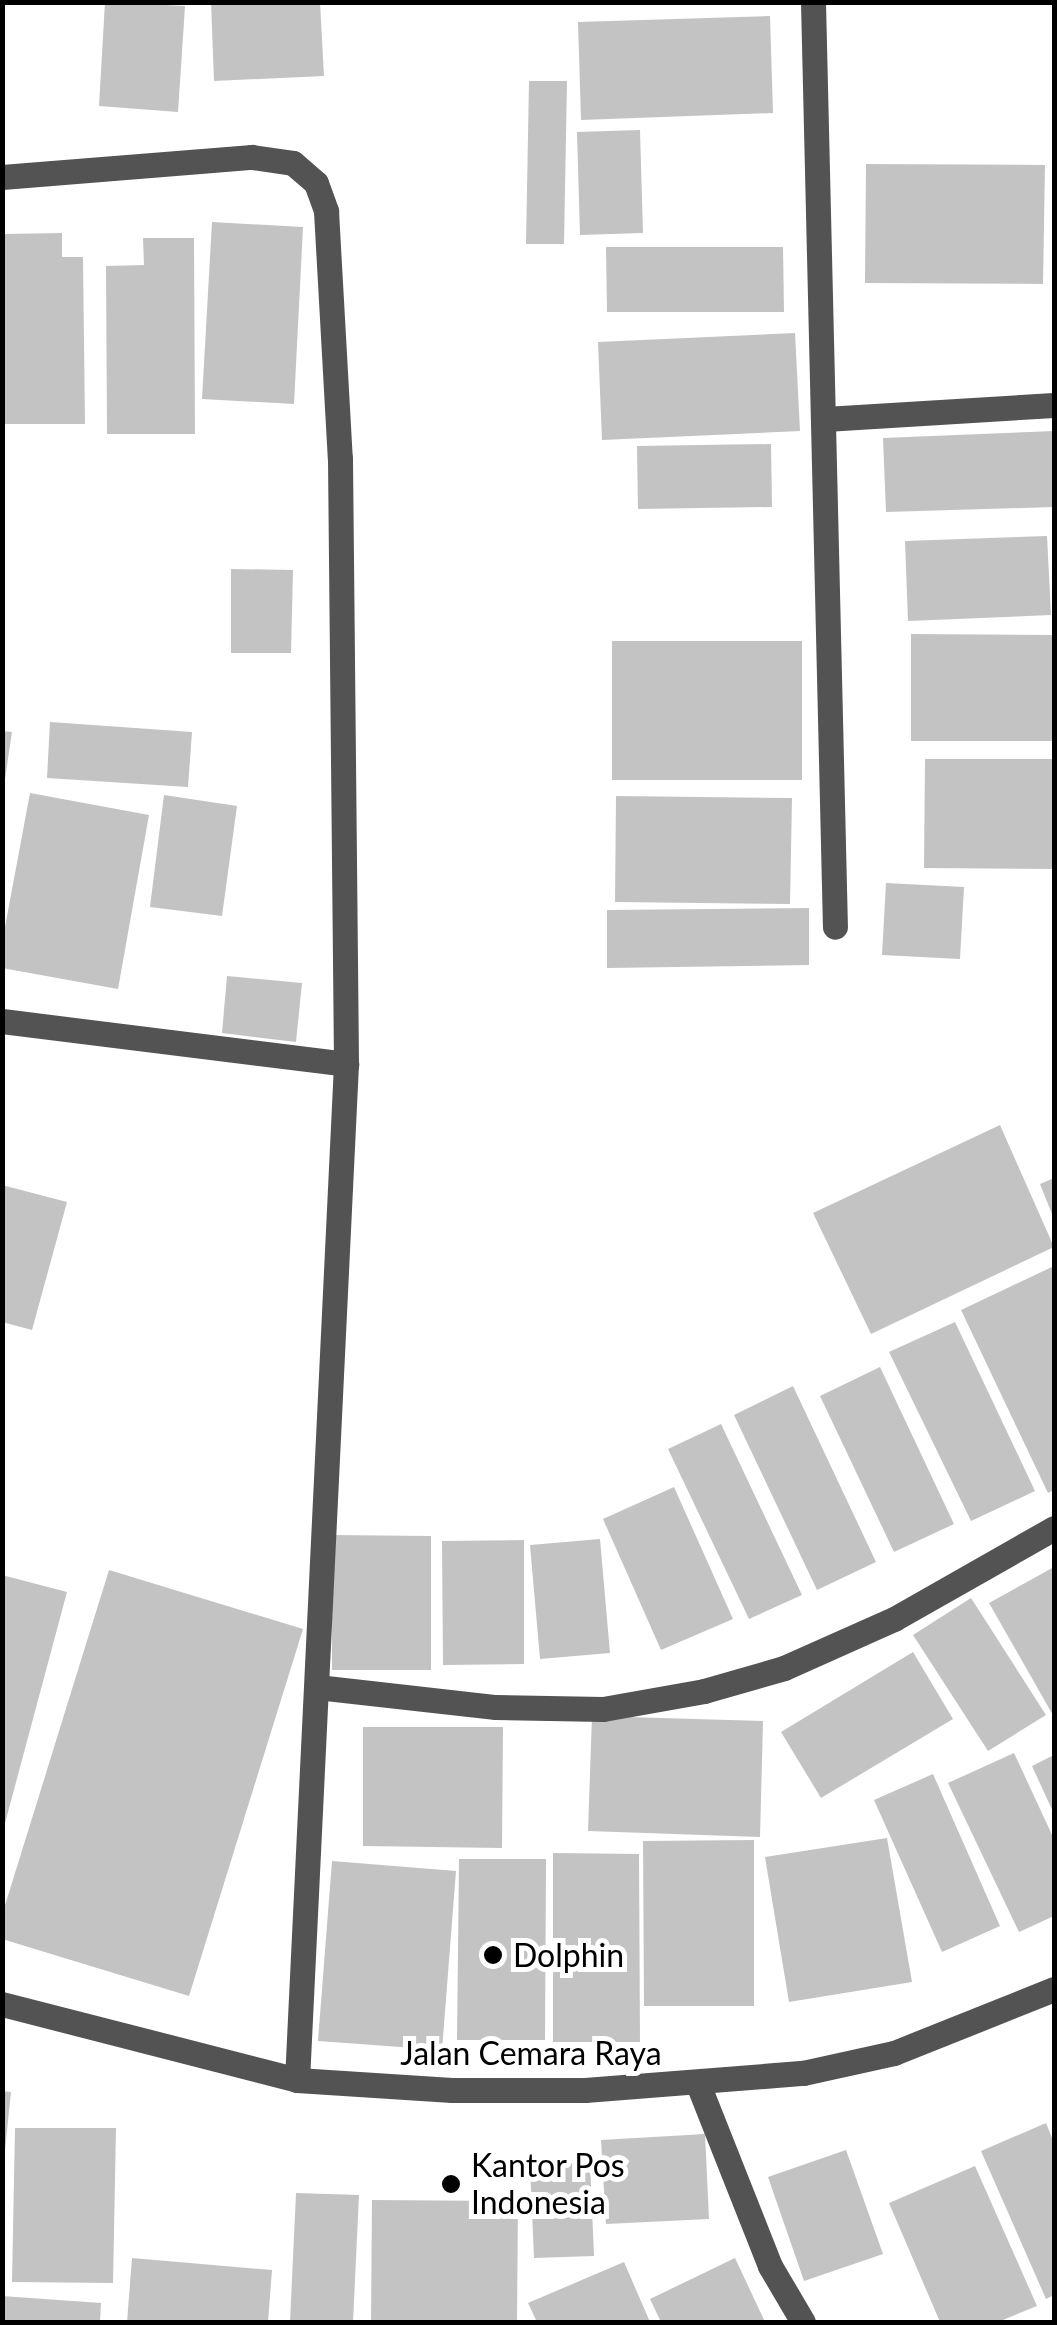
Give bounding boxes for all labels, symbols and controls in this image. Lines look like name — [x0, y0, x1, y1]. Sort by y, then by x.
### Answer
place label: Dolphin — [513, 1936, 624, 1974]
marker: Dolphin — [482, 1944, 504, 1966]
street label: Jalan Cemara Raya — [400, 2034, 662, 2072]
place label: Kantor Pos Indonesia — [471, 2147, 625, 2222]
marker: Kantor Pos Indonesia — [440, 2173, 462, 2195]

